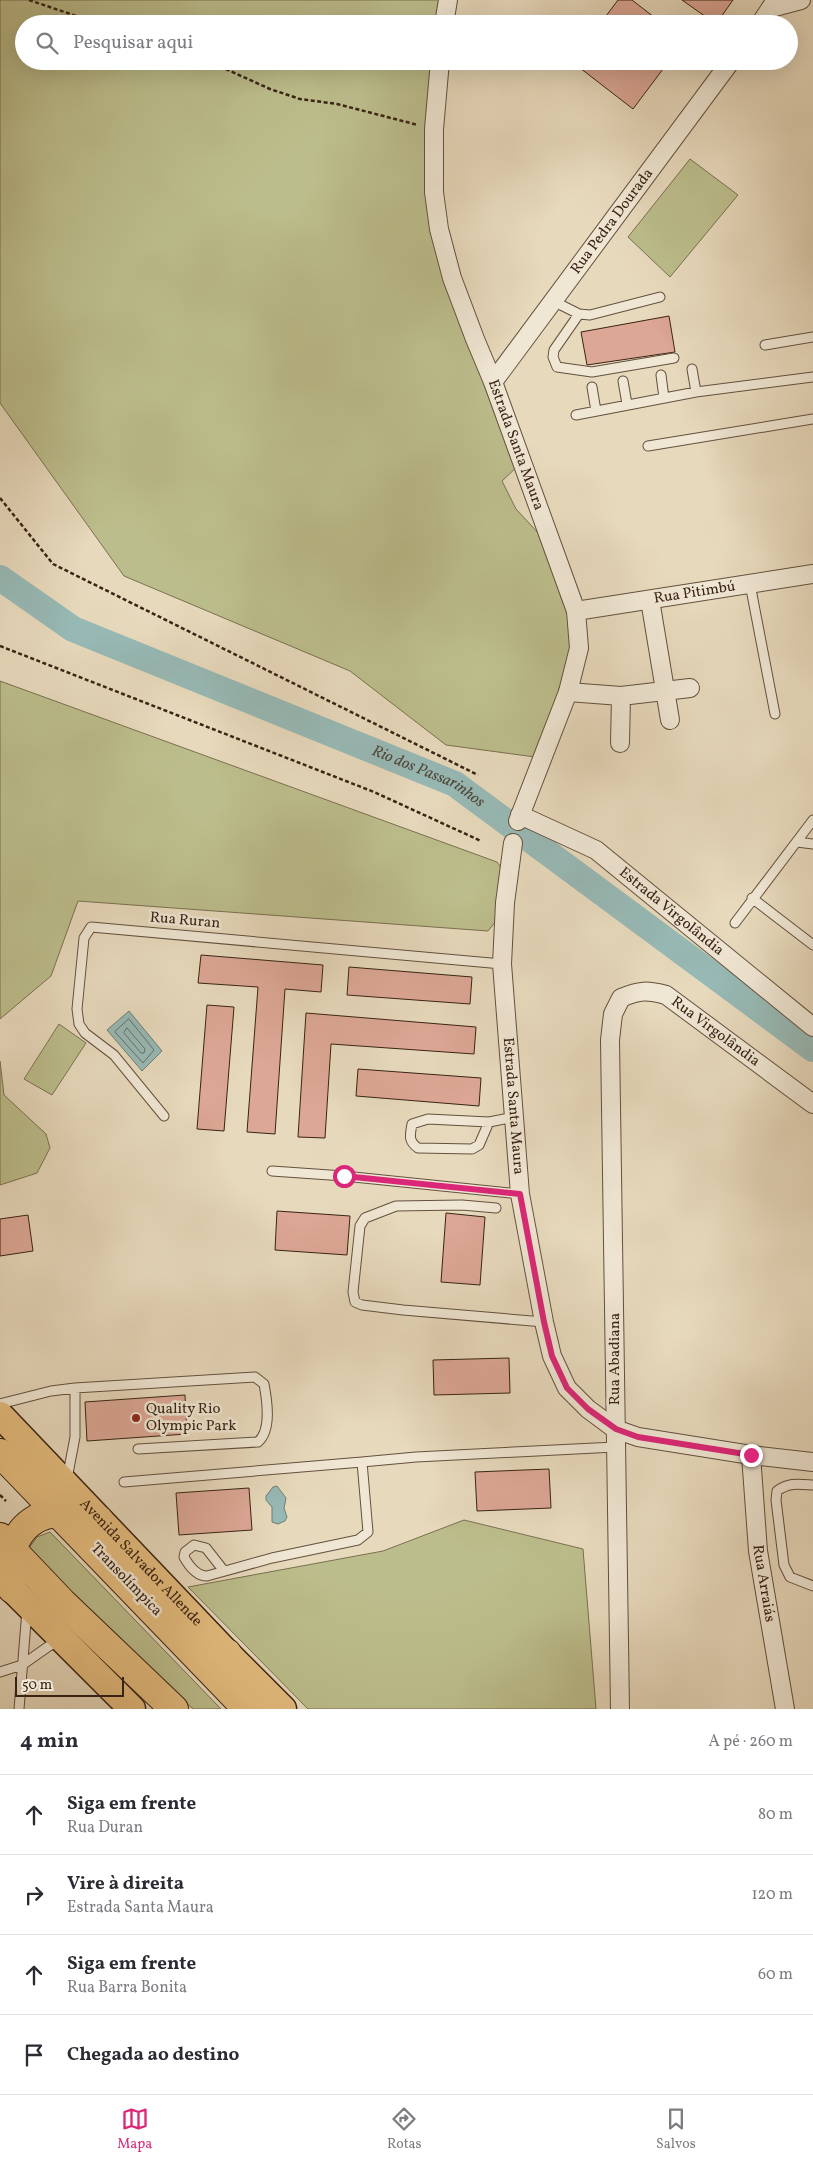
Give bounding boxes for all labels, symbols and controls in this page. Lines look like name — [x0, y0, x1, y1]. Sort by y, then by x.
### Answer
search box — [15, 15, 798, 70]
icon: search — [33, 29, 61, 57]
text: Pesquisar aqui — [73, 30, 193, 56]
street label: Rua Pedra Dourada — [566, 164, 658, 279]
street label: Estrada Santa Maura — [482, 377, 549, 513]
street label: Rua Pitimbú — [652, 576, 737, 609]
water label: Rio dos Passarinhos — [368, 740, 489, 813]
street label: Estrada Virgolândia — [614, 862, 729, 961]
street label: Rua Ruran — [149, 907, 221, 935]
street label: Rua Virgolândia — [667, 992, 764, 1072]
street label: Estrada Santa Maura — [497, 1037, 529, 1175]
route start — [333, 1165, 356, 1188]
street label: Rua Abadiana — [605, 1313, 626, 1405]
place label: Quality Rio Olympic Park — [146, 1399, 236, 1437]
marker: Quality Rio Olympic Park — [130, 1412, 142, 1424]
route end — [740, 1444, 763, 1467]
street label: Avenida Salvador Allende — [75, 1494, 207, 1631]
street label: Transolímpica — [86, 1539, 166, 1621]
street label: Rua Arraiás — [747, 1544, 780, 1624]
scale bar — [15, 1674, 124, 1697]
text: 50 m — [22, 1676, 52, 1695]
text: 4 min — [20, 1727, 79, 1756]
text: A pé · 260 m — [709, 1731, 793, 1753]
text: Siga em frente — [67, 1791, 196, 1817]
icon: ahead — [20, 1801, 48, 1829]
text: 80 m — [758, 1804, 793, 1826]
text: Rua Duran — [67, 1817, 143, 1839]
text: Vire à direita — [67, 1871, 184, 1897]
icon: right — [20, 1881, 48, 1909]
text: 120 m — [751, 1884, 793, 1906]
text: Estrada Santa Maura — [67, 1897, 214, 1919]
text: Siga em frente — [67, 1951, 196, 1977]
icon: ahead — [20, 1961, 48, 1989]
text: 60 m — [758, 1964, 793, 1986]
text: Rua Barra Bonita — [67, 1977, 187, 1999]
icon: arrive — [20, 2041, 48, 2069]
text: Chegada ao destino — [67, 2042, 239, 2068]
tab: Mapa — [117, 2105, 152, 2154]
tab: Rotas — [387, 2105, 422, 2154]
tab: Salvos — [656, 2105, 696, 2154]

